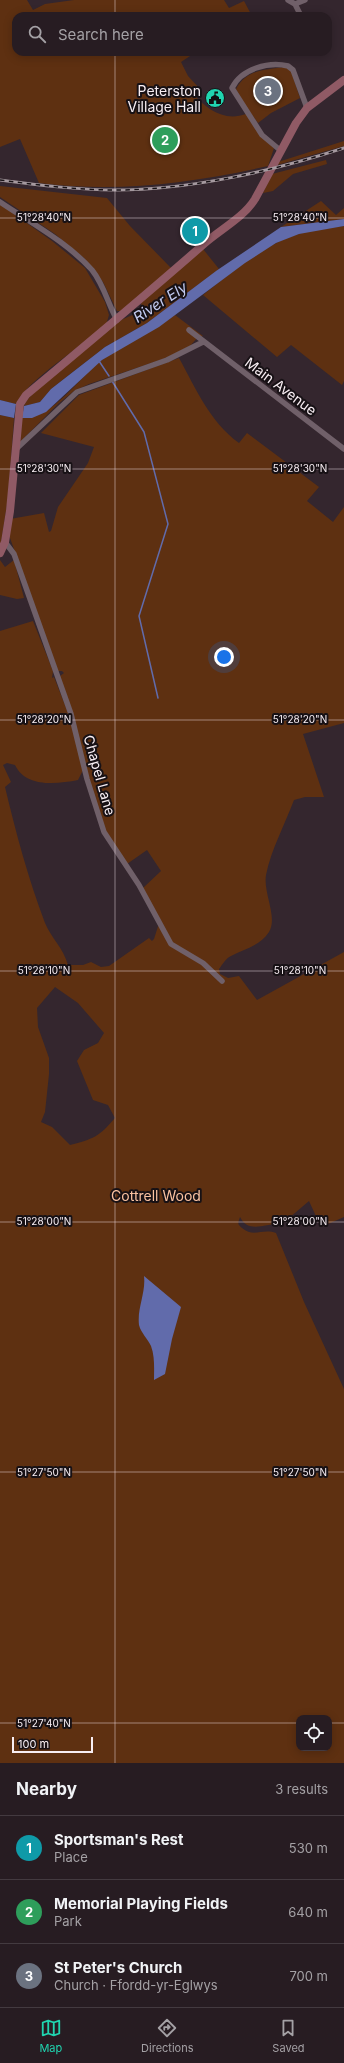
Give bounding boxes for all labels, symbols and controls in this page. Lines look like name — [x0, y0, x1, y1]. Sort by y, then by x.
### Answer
search box — [12, 12, 332, 56]
icon: search — [26, 23, 48, 45]
text: Search here — [58, 25, 144, 44]
pin: 3 — [255, 76, 281, 106]
place label: Peterston Village Hall — [128, 82, 201, 115]
public building icon: Peterston Village Hall — [204, 87, 226, 109]
pin: 2 — [152, 125, 178, 155]
text: 51°28'40"N — [17, 211, 71, 223]
text: 51°28'40"N — [273, 211, 327, 223]
pin: 1 — [182, 216, 208, 246]
water label: River Ely — [129, 277, 191, 327]
street label: Main Avenue — [242, 354, 320, 418]
text: 51°28'30"N — [17, 462, 71, 474]
text: 51°28'30"N — [273, 462, 327, 474]
your location — [214, 647, 234, 667]
text: 51°28'20"N — [17, 713, 71, 725]
text: 51°28'20"N — [273, 713, 327, 725]
street label: Chapel Lane — [80, 733, 120, 817]
text: 51°28'10"N — [18, 964, 70, 976]
text: 51°28'10"N — [274, 964, 326, 976]
park label: Cottrell Wood — [111, 1187, 201, 1204]
text: 51°28'00"N — [17, 1215, 71, 1227]
text: 51°28'00"N — [273, 1215, 327, 1227]
text: 51°27'50"N — [17, 1466, 71, 1478]
text: 51°27'50"N — [273, 1466, 327, 1478]
map controls — [296, 1715, 332, 1751]
button: locate — [296, 1715, 332, 1751]
text: 51°27'40"N — [17, 1717, 71, 1729]
scale bar — [12, 1735, 93, 1754]
text: 100 m — [18, 1737, 49, 1751]
text: Nearby — [16, 1779, 77, 1799]
text: 3 results — [275, 1781, 328, 1797]
text: Sportsman's Rest — [54, 1830, 184, 1849]
text: 1 — [26, 1840, 32, 1856]
text: 530 m — [289, 1840, 328, 1856]
text: Place — [54, 1849, 88, 1865]
text: Memorial Playing Fields — [54, 1894, 228, 1913]
text: 2 — [25, 1904, 33, 1920]
text: 640 m — [288, 1904, 328, 1920]
text: Park — [54, 1913, 82, 1929]
text: St Peter's Church — [54, 1958, 182, 1977]
text: 3 — [25, 1968, 33, 1984]
text: 700 m — [289, 1968, 328, 1984]
text: Church · Ffordd-yr-Eglwys — [54, 1977, 218, 1993]
tab: Map — [39, 2017, 62, 2055]
tab: Directions — [141, 2017, 194, 2055]
tab: Saved — [272, 2017, 305, 2055]

